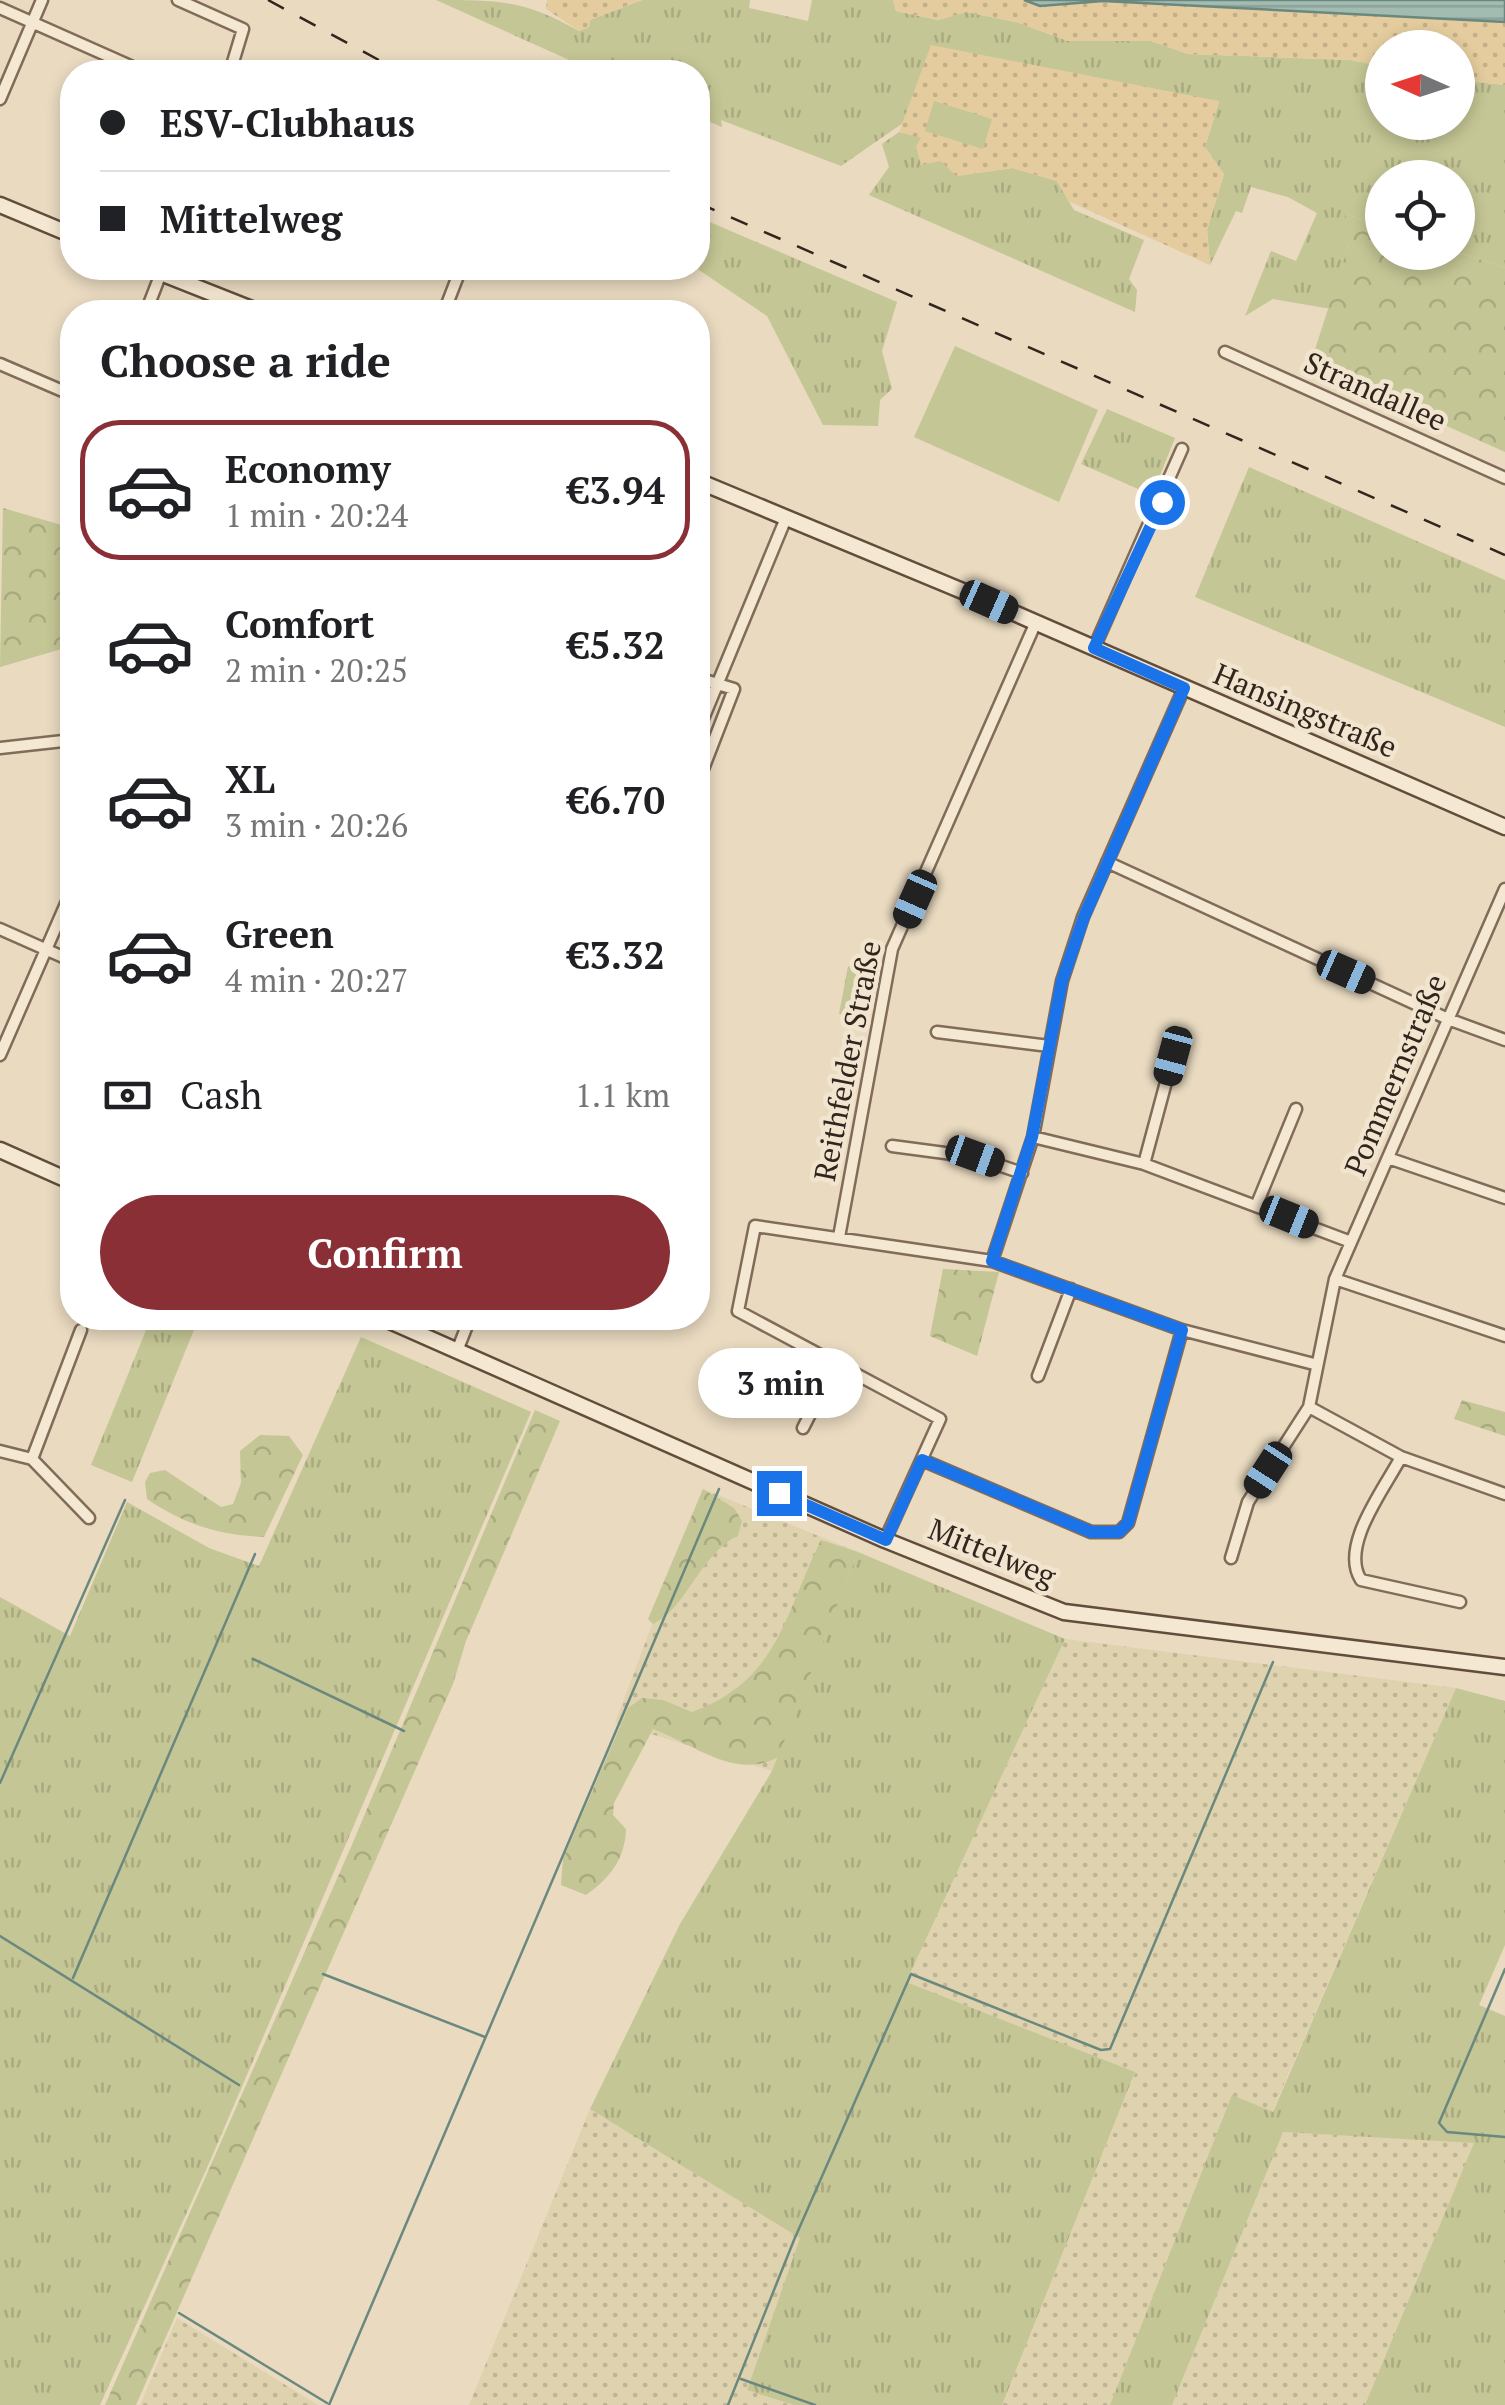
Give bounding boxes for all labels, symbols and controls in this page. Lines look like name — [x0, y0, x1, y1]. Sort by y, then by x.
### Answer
north arrow — [1365, 30, 1475, 140]
map controls — [1365, 30, 1475, 270]
text: ESV-Clubhaus — [160, 98, 415, 148]
button: locate — [1365, 160, 1475, 270]
text: Mittelweg — [160, 194, 342, 244]
text: Choose a ride — [100, 330, 391, 390]
street label: Strandallee — [1298, 342, 1453, 440]
text: Economy — [225, 444, 391, 494]
icon: car — [105, 445, 195, 535]
text: €3.94 — [568, 465, 665, 515]
route start — [1140, 480, 1185, 525]
text: 1 min · 20:24 — [225, 494, 408, 536]
car — [955, 576, 1023, 628]
text: Comfort — [225, 599, 374, 649]
icon: car — [105, 600, 195, 690]
text: €5.32 — [568, 620, 665, 670]
text: 2 min · 20:25 — [225, 649, 408, 691]
street label: Hansingstraße — [1208, 653, 1403, 767]
text: XL — [225, 754, 275, 804]
icon: car — [105, 755, 195, 845]
text: €6.70 — [568, 775, 665, 825]
text: 3 min · 20:26 — [225, 804, 408, 846]
car — [889, 865, 941, 933]
text: Green — [225, 909, 334, 959]
icon: car — [105, 910, 195, 1000]
text: €3.32 — [568, 930, 665, 980]
street label: Reithfelder Straße — [804, 937, 890, 1184]
car — [1312, 946, 1380, 998]
text: 4 min · 20:27 — [225, 959, 408, 1001]
street label: Pommernstraße — [1335, 968, 1455, 1181]
car — [1151, 1023, 1195, 1089]
icon: cash — [100, 1068, 155, 1123]
text: Cash — [180, 1070, 262, 1120]
text: 1.1 km — [575, 1074, 670, 1116]
car — [942, 1132, 1008, 1180]
car — [1256, 1192, 1322, 1242]
button: Confirm — [100, 1195, 670, 1310]
callout: 3 min — [696, 1348, 862, 1418]
text: 3 min — [737, 1362, 824, 1404]
car — [1239, 1437, 1297, 1503]
route end — [757, 1471, 802, 1516]
street label: Mittelweg — [923, 1508, 1063, 1596]

